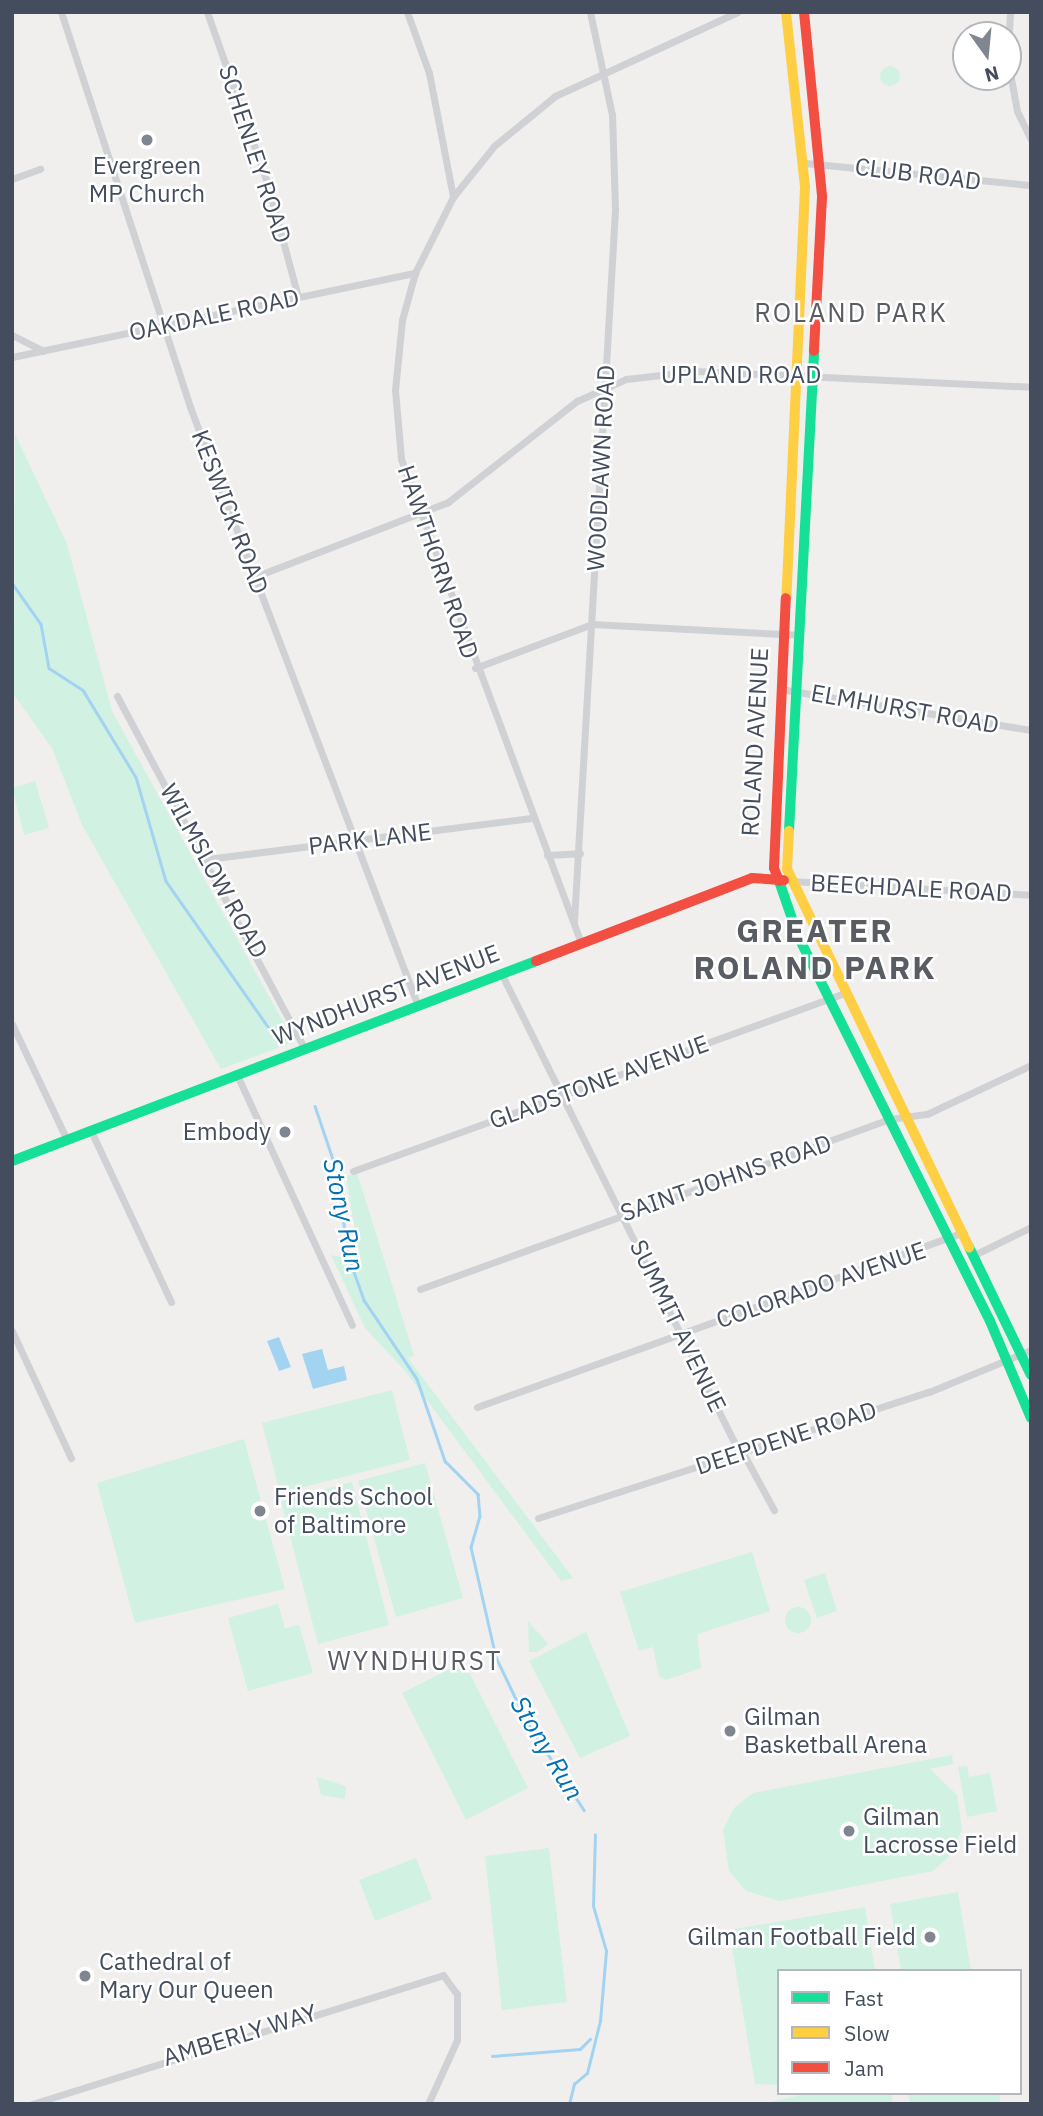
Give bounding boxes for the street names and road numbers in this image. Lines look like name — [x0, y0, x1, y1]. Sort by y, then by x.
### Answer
street label: SCHENLEY ROAD — [213, 61, 297, 247]
street label: CLUB ROAD — [853, 152, 983, 196]
street label: OAKDALE ROAD — [126, 283, 302, 347]
street label: UPLAND ROAD — [661, 361, 821, 389]
street label: WOODLAWN ROAD — [581, 364, 621, 572]
street label: KESWICK ROAD — [186, 426, 274, 598]
street label: HAWTHORN ROAD — [391, 461, 485, 663]
street label: ROLAND AVENUE — [736, 647, 774, 837]
street label: ELMHURST ROAD — [809, 678, 1001, 740]
street label: WILMSLOW ROAD — [154, 779, 274, 963]
street label: PARK LANE — [307, 817, 433, 861]
street label: BEECHDALE ROAD — [810, 868, 1012, 908]
street label: WYNDHURST AVENUE — [268, 938, 504, 1052]
street label: GLADSTONE AVENUE — [485, 1029, 713, 1135]
street label: SAINT JOHNS ROAD — [617, 1128, 835, 1228]
street label: SUMMIT AVENUE — [624, 1235, 732, 1417]
street label: COLORADO AVENUE — [712, 1236, 930, 1334]
street label: DEEPDENE ROAD — [692, 1395, 880, 1481]
street label: AMBERLY WAY — [159, 1998, 321, 2072]

